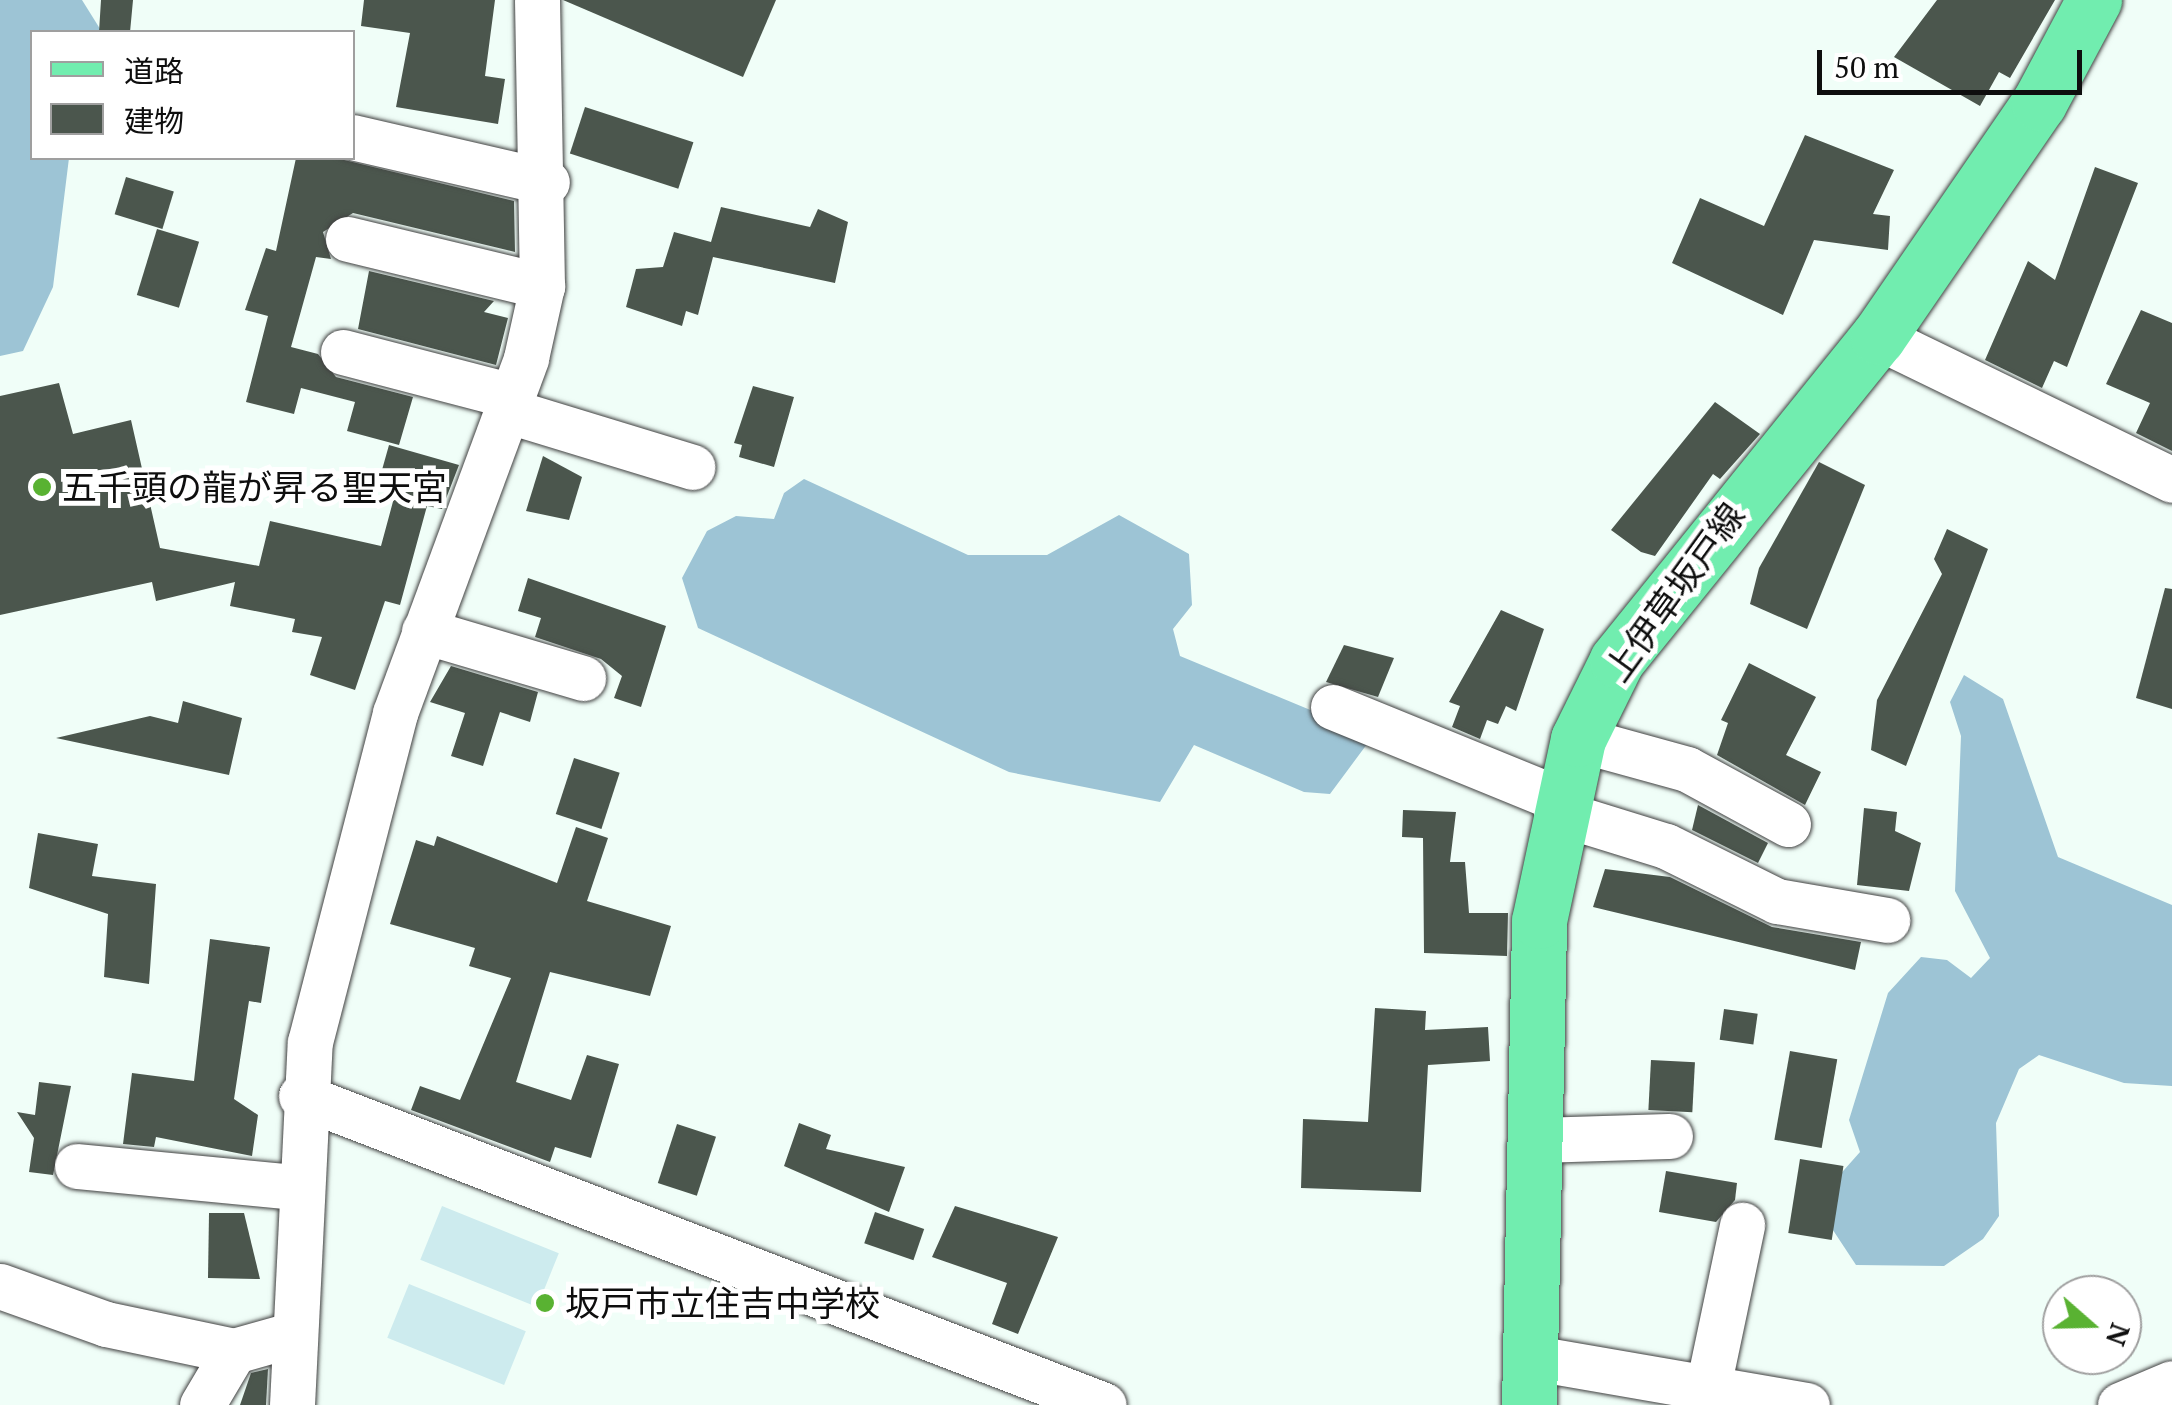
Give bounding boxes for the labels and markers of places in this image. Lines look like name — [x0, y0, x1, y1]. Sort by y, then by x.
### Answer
place label: 五千頭の龍が昇る聖天宮 — [62, 466, 447, 508]
marker: 五千頭の龍が昇る聖天宮 — [31, 476, 53, 498]
place label: 坂戸市立住吉中学校 — [565, 1282, 880, 1324]
marker: 坂戸市立住吉中学校 — [534, 1292, 556, 1314]

